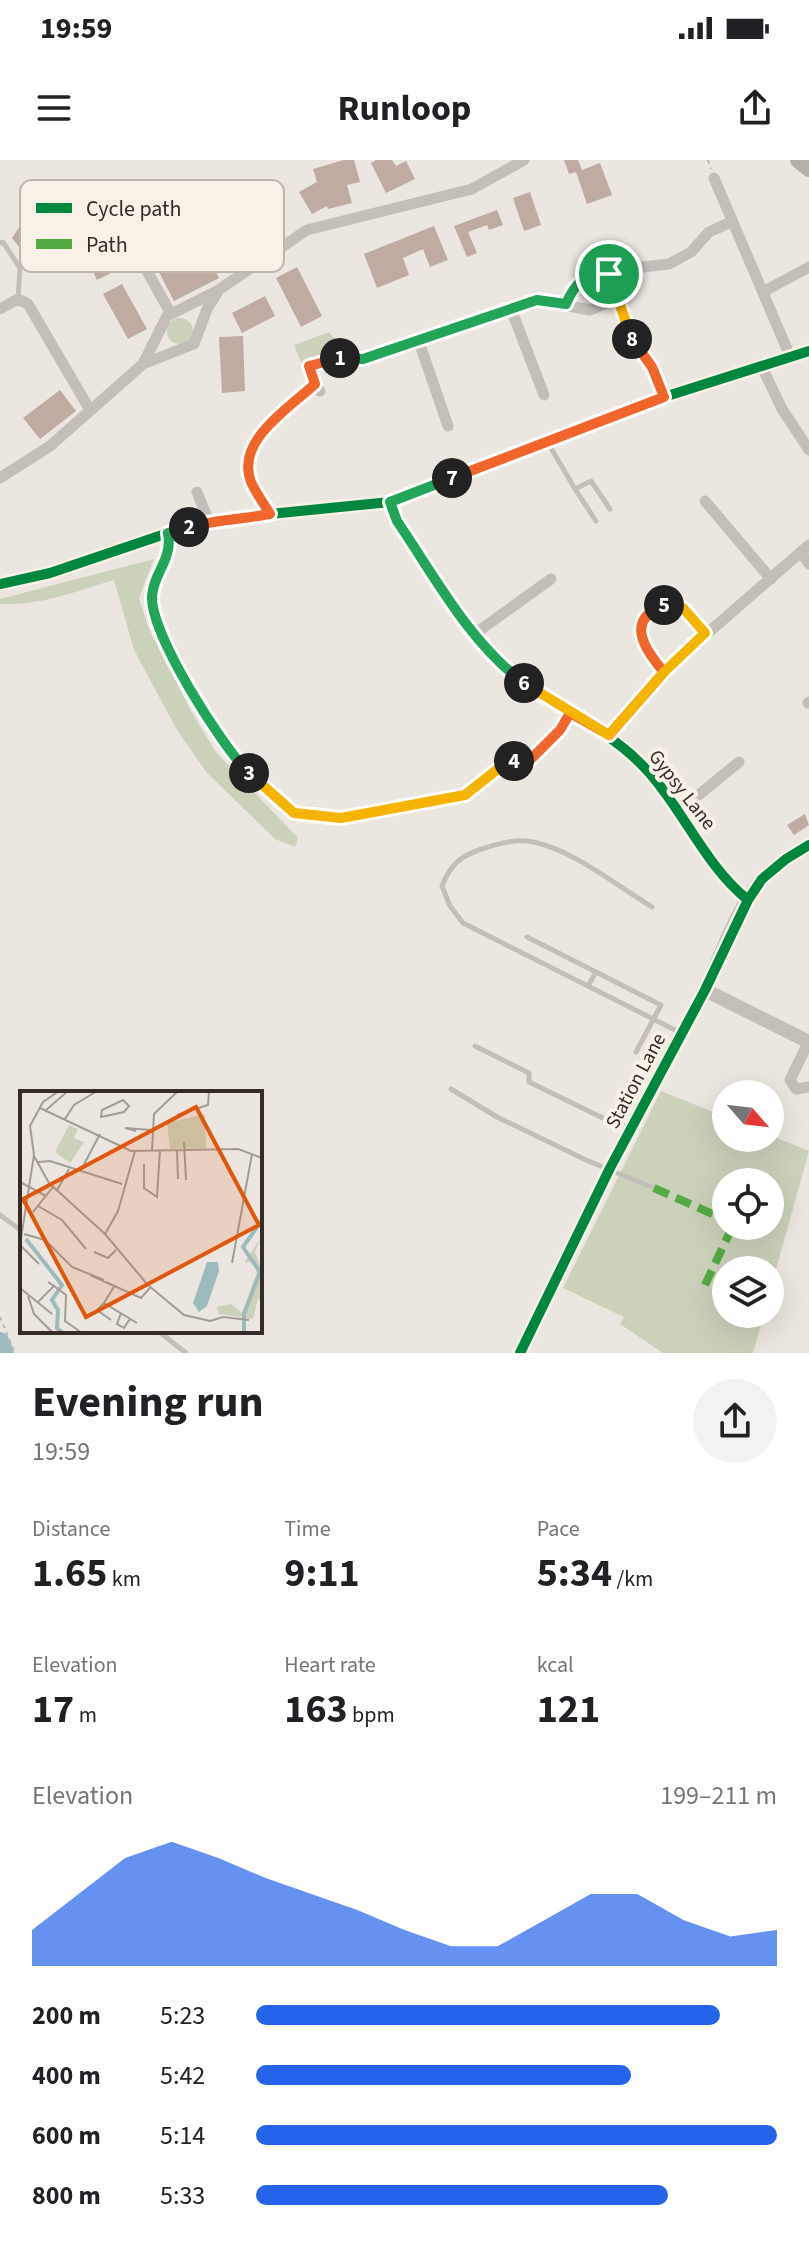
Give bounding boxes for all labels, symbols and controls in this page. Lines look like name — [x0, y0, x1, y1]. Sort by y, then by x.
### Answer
text: 19:59 — [40, 7, 112, 50]
text: Runloop — [338, 83, 472, 134]
icon: menu — [32, 86, 76, 130]
icon: share — [733, 86, 777, 130]
legend — [20, 180, 284, 272]
text: Cycle path — [86, 193, 182, 225]
text: Path — [86, 229, 128, 261]
pin — [575, 240, 643, 308]
icon: arrive — [587, 252, 631, 296]
pin: 8 — [612, 319, 652, 359]
text: 8 — [626, 323, 638, 355]
pin: 1 — [320, 338, 360, 378]
text: 1 — [334, 342, 346, 374]
pin: 7 — [432, 458, 472, 498]
text: 7 — [446, 462, 458, 494]
pin: 2 — [169, 507, 209, 547]
text: 2 — [183, 511, 195, 543]
pin: 5 — [644, 585, 684, 625]
text: 5 — [658, 589, 670, 621]
pin: 6 — [504, 663, 544, 703]
text: 6 — [518, 667, 530, 699]
pin: 4 — [494, 741, 534, 781]
street label: Gypsy Lane — [642, 744, 722, 836]
text: 4 — [508, 745, 520, 777]
pin: 3 — [229, 753, 269, 793]
text: 3 — [243, 757, 255, 789]
street label: Station Lane — [599, 1028, 673, 1134]
north arrow — [712, 1080, 784, 1152]
map controls — [712, 1080, 784, 1328]
inset map — [20, 1091, 262, 1333]
button: locate — [712, 1168, 784, 1240]
button: layers — [712, 1256, 784, 1328]
text: Evening run — [32, 1371, 264, 1434]
button: share — [693, 1379, 777, 1463]
text: 19:59 — [32, 1433, 90, 1470]
text: Distance — [32, 1513, 110, 1545]
text: Time — [284, 1513, 331, 1545]
text: Pace — [537, 1513, 580, 1545]
text: 1.65 — [32, 1545, 107, 1602]
text: 9:11 — [284, 1545, 360, 1602]
text: 5:34 — [537, 1545, 612, 1602]
text: km — [107, 1563, 141, 1595]
text: /km — [612, 1563, 653, 1595]
text: Elevation — [32, 1649, 118, 1681]
text: Heart rate — [284, 1649, 376, 1681]
text: kcal — [537, 1649, 574, 1681]
text: 17 — [32, 1681, 74, 1738]
text: 163 — [284, 1681, 348, 1738]
text: 121 — [537, 1681, 600, 1738]
text: m — [74, 1699, 97, 1731]
text: bpm — [348, 1699, 395, 1731]
text: Elevation — [32, 1777, 133, 1814]
text: 199–211 m — [660, 1777, 777, 1814]
text: 200 m — [32, 1997, 101, 2034]
text: 5:23 — [160, 1997, 205, 2034]
text: 400 m — [32, 2057, 101, 2094]
text: 5:42 — [160, 2057, 205, 2094]
text: 600 m — [32, 2117, 101, 2154]
text: 5:14 — [160, 2117, 205, 2154]
text: 800 m — [32, 2177, 101, 2214]
text: 5:33 — [160, 2177, 205, 2214]

